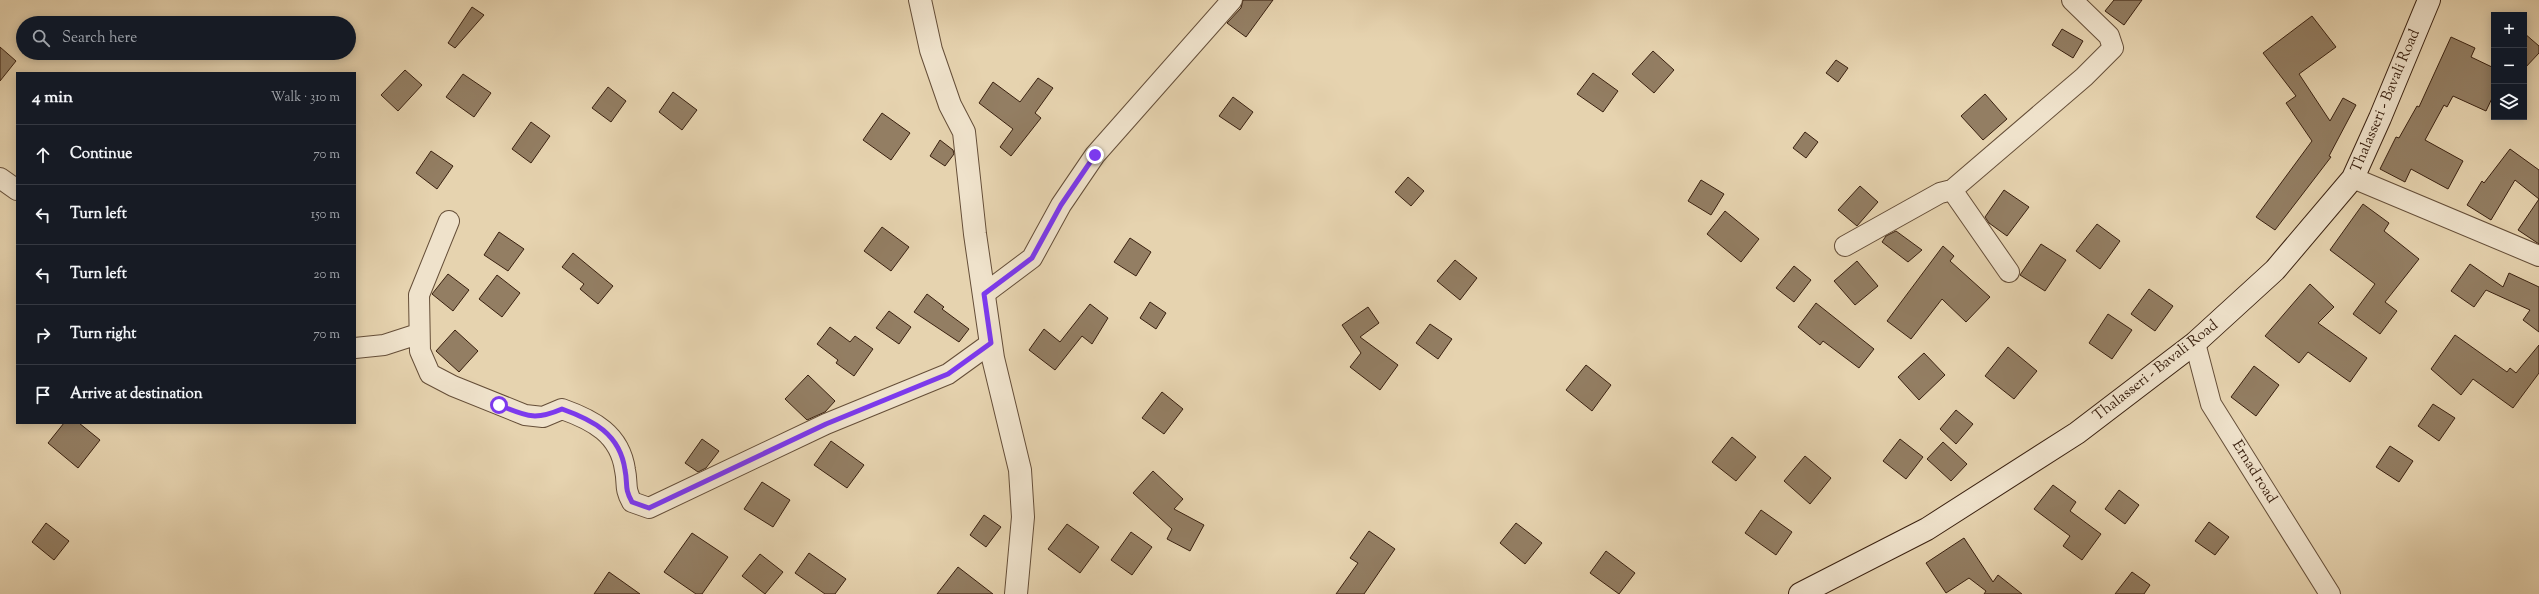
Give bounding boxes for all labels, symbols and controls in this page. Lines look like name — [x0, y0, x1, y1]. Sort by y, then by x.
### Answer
map controls — [2491, 12, 2527, 120]
button: + — [2491, 12, 2527, 48]
search box — [16, 16, 356, 60]
street label: Thalasseri - Bavali Road — [2346, 26, 2426, 176]
icon: search — [30, 27, 52, 49]
text: Search here — [62, 28, 137, 49]
button: − — [2491, 48, 2527, 84]
button: layers — [2491, 84, 2527, 120]
text: 4 min — [32, 86, 73, 110]
text: Walk · 310 m — [271, 89, 340, 107]
icon: ahead — [32, 144, 54, 166]
text: Continue — [70, 144, 132, 165]
text: 70 m — [313, 146, 340, 164]
route end — [1086, 146, 1104, 164]
icon: left — [32, 204, 54, 226]
text: Turn left — [70, 204, 127, 225]
text: 150 m — [311, 206, 340, 224]
icon: left — [32, 264, 54, 286]
text: Turn left — [70, 264, 127, 285]
text: 20 m — [314, 266, 340, 284]
street label: Thalasseri - Bavali Road — [2089, 315, 2223, 427]
icon: right — [32, 324, 54, 346]
text: Turn right — [70, 324, 136, 345]
text: 70 m — [313, 326, 340, 344]
icon: arrive — [32, 384, 54, 406]
text: Arrive at destination — [70, 384, 203, 405]
route start — [490, 396, 508, 414]
street label: Ernad road — [2226, 436, 2282, 508]

